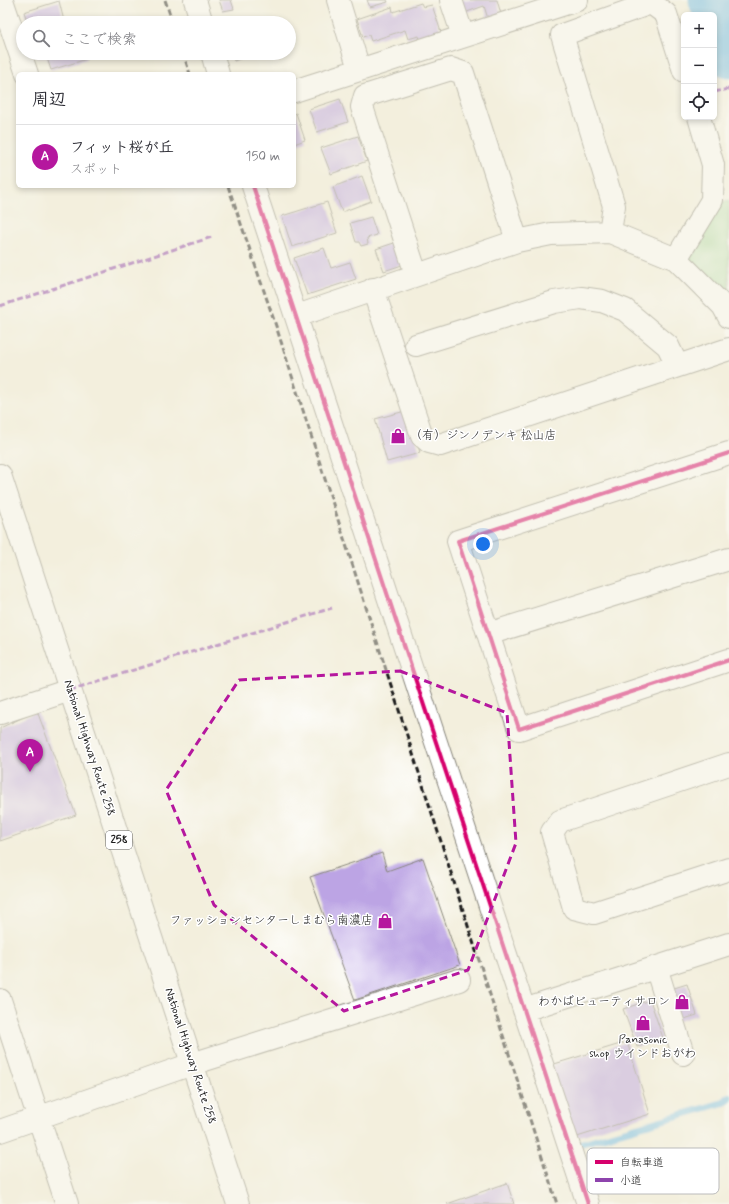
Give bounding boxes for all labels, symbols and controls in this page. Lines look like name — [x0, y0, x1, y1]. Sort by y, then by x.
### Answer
map controls — [681, 12, 717, 120]
button: + — [681, 12, 717, 48]
search box — [16, 16, 296, 60]
icon: search — [30, 27, 52, 49]
text: ここで検索 — [62, 30, 137, 50]
button: − — [681, 48, 717, 84]
button: locate — [681, 84, 717, 120]
text: 周辺 — [32, 89, 66, 111]
text: フィット桜が丘 — [70, 138, 174, 158]
text: A — [41, 148, 49, 165]
text: 150 m — [246, 148, 280, 165]
text: スポット — [70, 161, 122, 178]
shop icon: （有）ジンノデンキ 松山店 — [389, 427, 407, 445]
place label: （有）ジンノデンキ 松山店 — [410, 428, 557, 444]
your location — [473, 534, 493, 554]
street label: National Highway Route 258 — [59, 678, 119, 818]
pin: A — [17, 739, 43, 772]
road number: 258 — [106, 831, 132, 849]
shop icon: ファッションセンターしまむら南濃店 — [376, 912, 394, 930]
place label: ファッションセンターしまむら南濃店 — [170, 913, 373, 929]
street label: National Highway Route 258 — [160, 986, 220, 1126]
shop icon: わかばビューティサロン — [673, 993, 691, 1011]
place label: わかばビューティサロン — [538, 994, 670, 1010]
shop icon: Panasonic shop ウインドおがわ — [634, 1014, 652, 1032]
place label: Panasonic shop ウインドおがわ — [590, 1032, 696, 1062]
legend — [587, 1148, 719, 1194]
text: 自転車道 — [620, 1156, 664, 1170]
text: 小道 — [620, 1174, 642, 1188]

